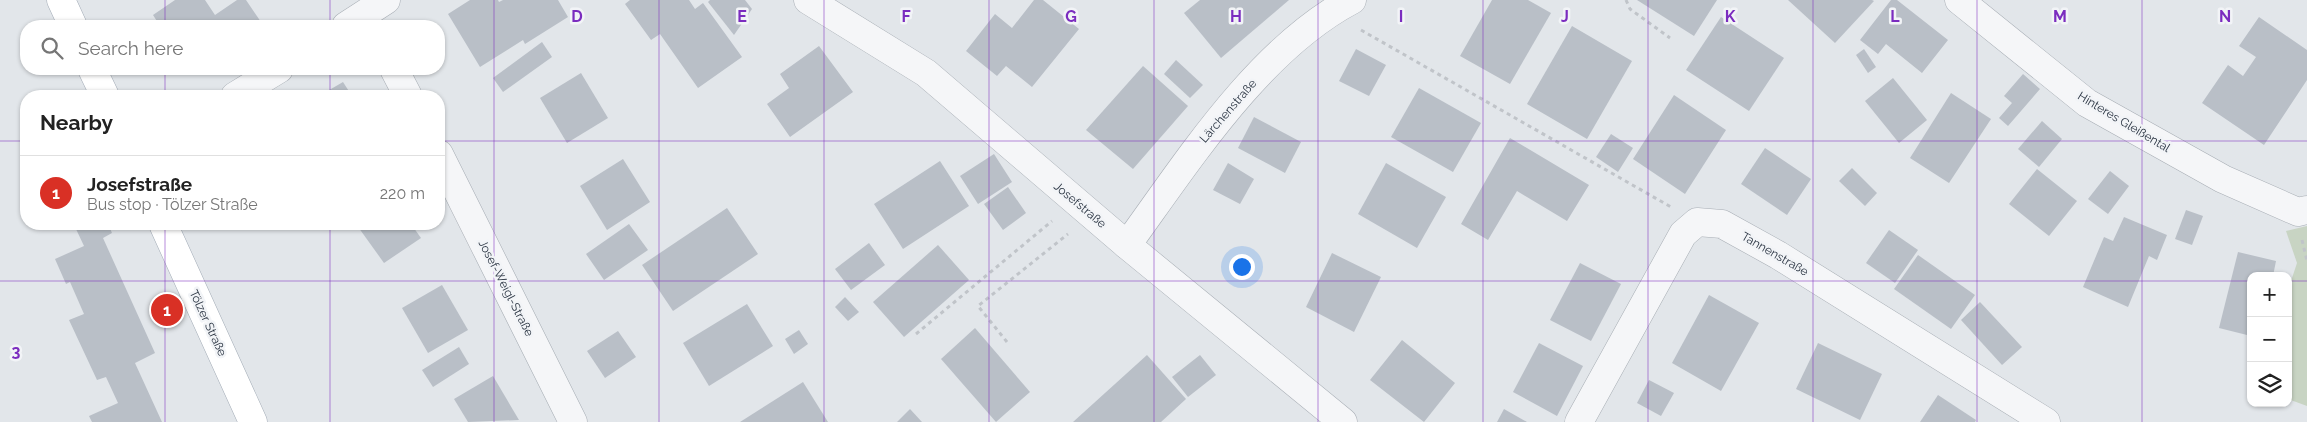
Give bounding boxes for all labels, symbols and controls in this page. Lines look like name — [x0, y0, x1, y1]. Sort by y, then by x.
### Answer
text: D — [571, 7, 583, 26]
text: E — [737, 7, 747, 26]
text: F — [901, 7, 911, 26]
text: G — [1065, 7, 1077, 26]
text: H — [1230, 7, 1242, 26]
text: I — [1399, 7, 1403, 26]
text: J — [1561, 7, 1569, 26]
text: K — [1725, 7, 1736, 26]
text: L — [1890, 7, 1900, 26]
text: M — [2053, 7, 2067, 26]
text: N — [2219, 7, 2231, 26]
search box — [20, 20, 445, 75]
icon: search — [38, 34, 66, 62]
text: Search here — [78, 37, 184, 59]
street label: Lärchenstraße — [1197, 76, 1259, 146]
street label: Hinteres Gleißental — [2075, 89, 2173, 155]
text: Nearby — [40, 110, 113, 135]
text: Josefstraße — [87, 173, 192, 195]
street label: Josefstraße — [1051, 179, 1109, 231]
text: 1 — [52, 184, 60, 203]
text: 220 m — [380, 184, 425, 203]
text: Bus stop · Tölzer Straße — [87, 195, 258, 214]
street label: Tannenstraße — [1739, 229, 1811, 279]
street label: Josef-Weigl-Straße — [476, 237, 536, 339]
your location — [1229, 254, 1255, 280]
map controls — [2247, 272, 2292, 407]
button: + — [2247, 272, 2292, 317]
street label: Tölzer Straße — [186, 288, 230, 358]
pin: 1 — [151, 291, 183, 329]
button: − — [2247, 317, 2292, 362]
text: 3 — [12, 342, 21, 361]
button: layers — [2247, 362, 2292, 407]

